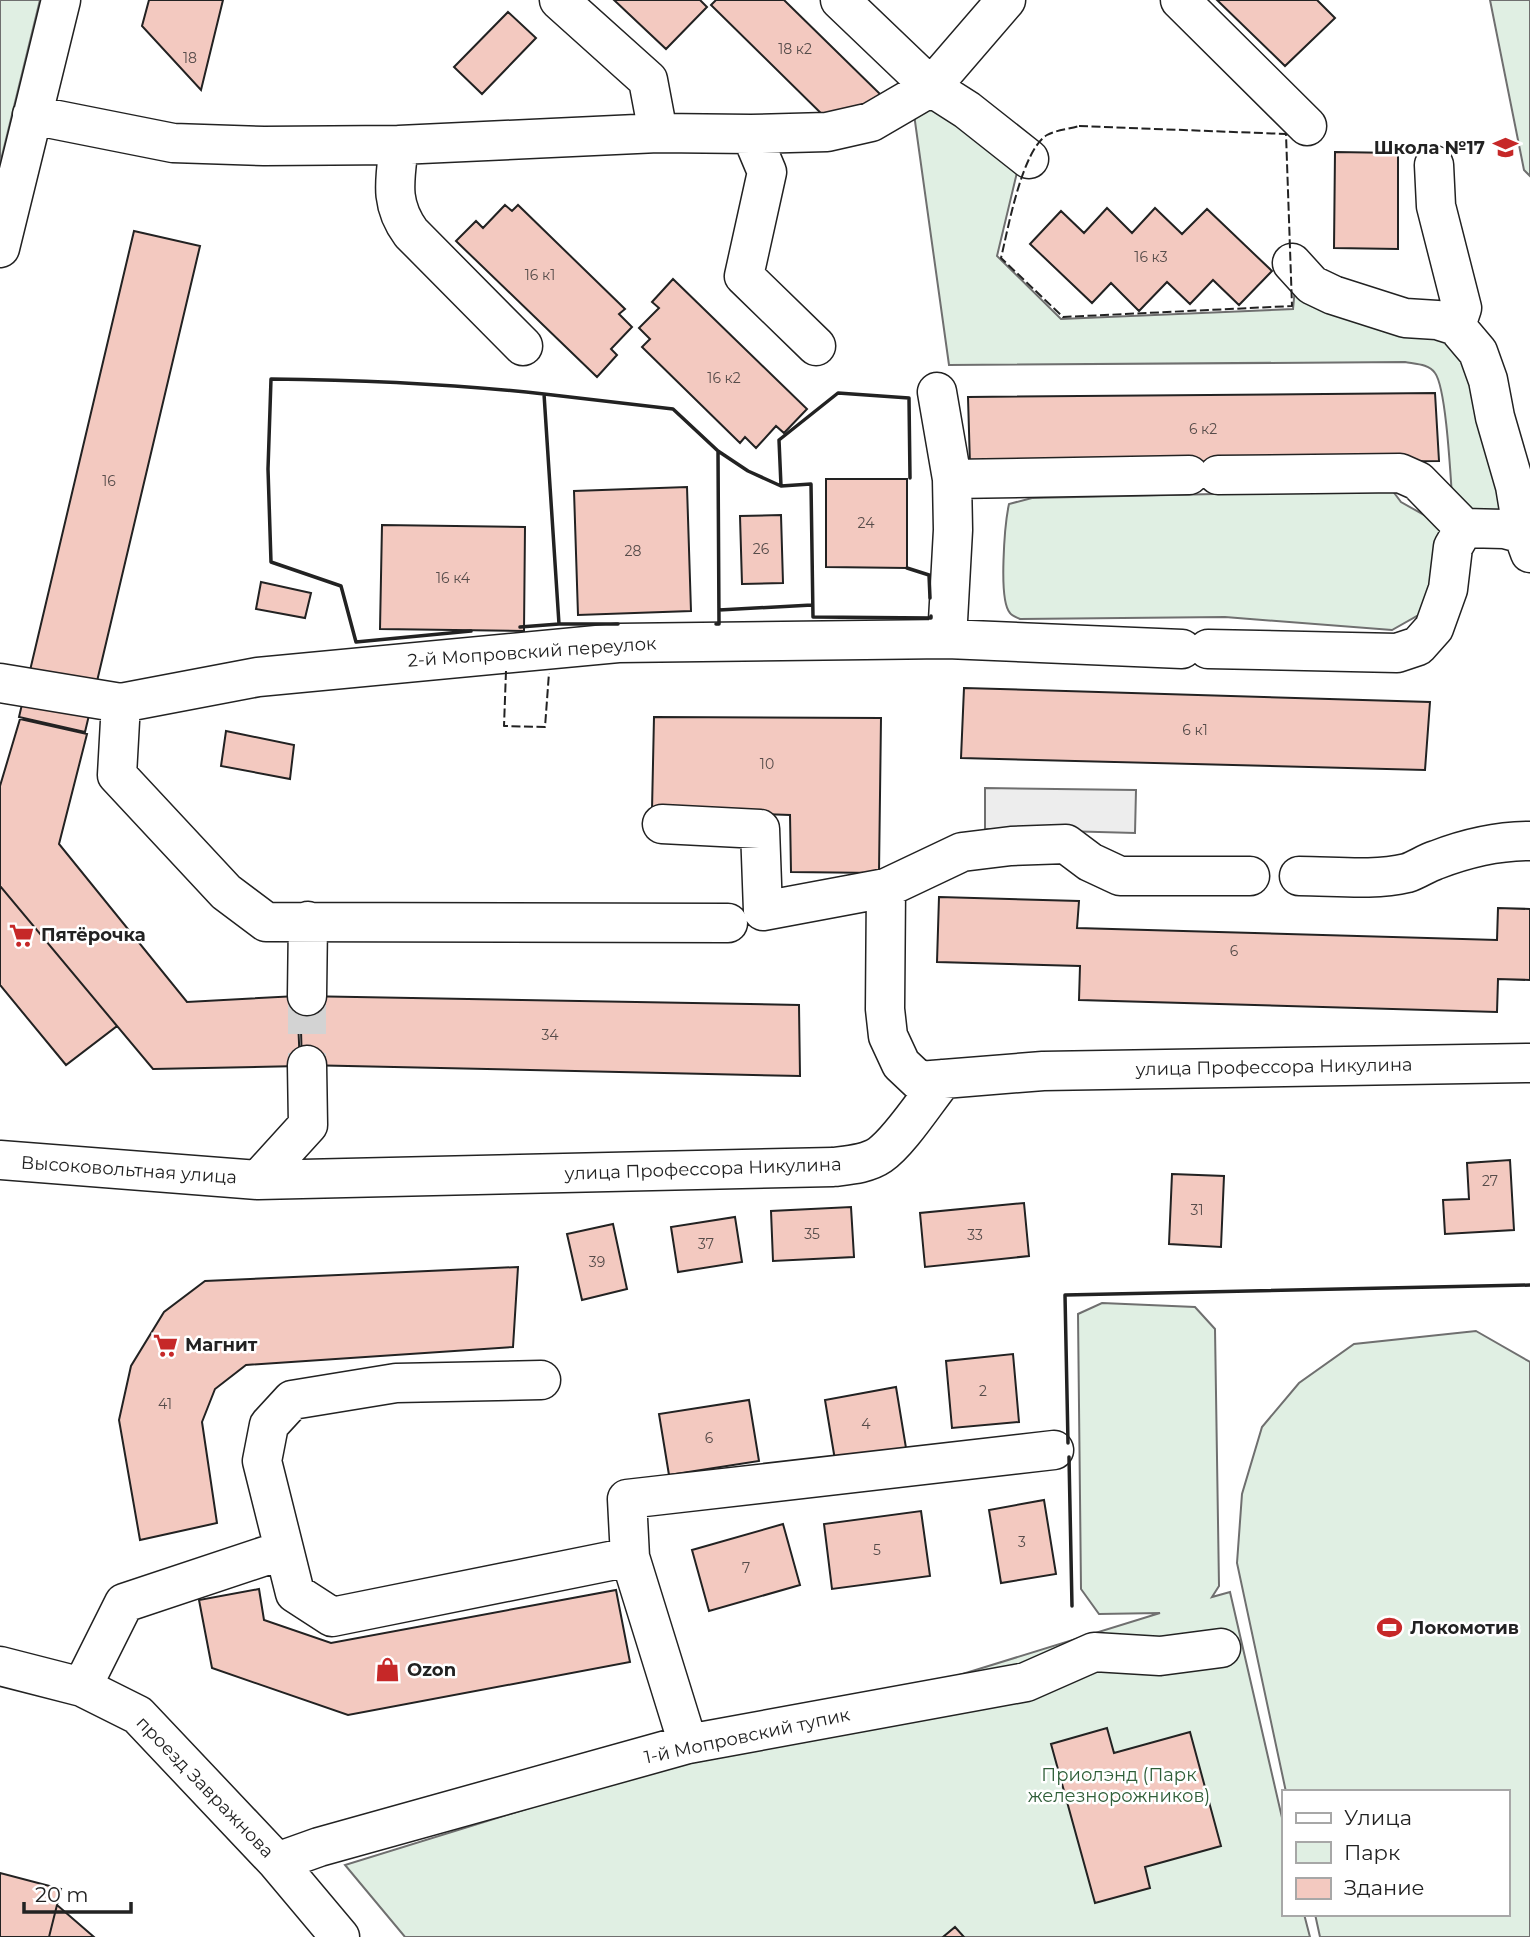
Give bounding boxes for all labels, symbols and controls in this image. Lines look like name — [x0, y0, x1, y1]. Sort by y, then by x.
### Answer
house number: 18 к2 — [778, 40, 812, 58]
house number: 18 — [183, 49, 197, 67]
school or university icon: Школа №17 — [1491, 134, 1519, 162]
place label: Школа №17 — [1374, 137, 1485, 159]
house number: 16 к3 — [1134, 248, 1168, 266]
house number: 16 к1 — [525, 266, 555, 284]
house number: 16 к2 — [707, 369, 741, 387]
house number: 6 к2 — [1189, 420, 1217, 438]
house number: 16 — [102, 472, 116, 490]
house number: 24 — [858, 514, 875, 532]
house number: 26 — [753, 540, 770, 558]
house number: 28 — [625, 542, 642, 560]
house number: 16 к4 — [436, 569, 471, 587]
street label: 2-й Мопровский переулок — [407, 632, 658, 672]
house number: 6 к1 — [1182, 721, 1208, 739]
house number: 10 — [760, 755, 774, 773]
supermarket icon: Пятёрочка — [7, 921, 35, 949]
place label: Пятёрочка — [41, 924, 146, 946]
house number: 6 — [1230, 942, 1239, 960]
house number: 34 — [541, 1026, 559, 1044]
street label: улица Профессора Никулина — [1134, 1054, 1413, 1080]
street label: Высоковольтная улица — [20, 1151, 238, 1189]
street label: улица Профессора Никулина — [563, 1153, 842, 1185]
house number: 27 — [1482, 1172, 1498, 1190]
house number: 31 — [1191, 1201, 1203, 1219]
house number: 35 — [804, 1225, 820, 1243]
house number: 33 — [967, 1226, 983, 1244]
house number: 37 — [698, 1235, 714, 1253]
house number: 39 — [589, 1253, 605, 1271]
supermarket icon: Магнит — [151, 1331, 179, 1359]
place label: Магнит — [185, 1334, 258, 1356]
house number: 2 — [979, 1382, 987, 1400]
house number: 41 — [158, 1395, 172, 1413]
house number: 4 — [861, 1415, 871, 1433]
house number: 6 — [705, 1429, 714, 1447]
house number: 3 — [1018, 1533, 1026, 1551]
house number: 5 — [873, 1541, 881, 1559]
house number: 7 — [742, 1559, 750, 1577]
sports icon: Локомотив — [1376, 1614, 1404, 1642]
place label: Локомотив — [1410, 1617, 1519, 1639]
shop icon: Ozon — [373, 1656, 401, 1684]
place label: Ozon — [407, 1659, 456, 1681]
street label: 1-й Мопровский тупик — [642, 1703, 852, 1769]
street label: проезд Завражнова — [132, 1712, 278, 1862]
park label: Приолэнд (Парк железнорожников) — [1028, 1764, 1210, 1807]
legend — [1282, 1790, 1509, 1916]
text: Улица — [1344, 1805, 1412, 1830]
text: Парк — [1344, 1840, 1400, 1865]
scale bar — [24, 1870, 131, 1914]
text: Здание — [1344, 1875, 1425, 1900]
text: 20 m — [35, 1882, 89, 1907]

